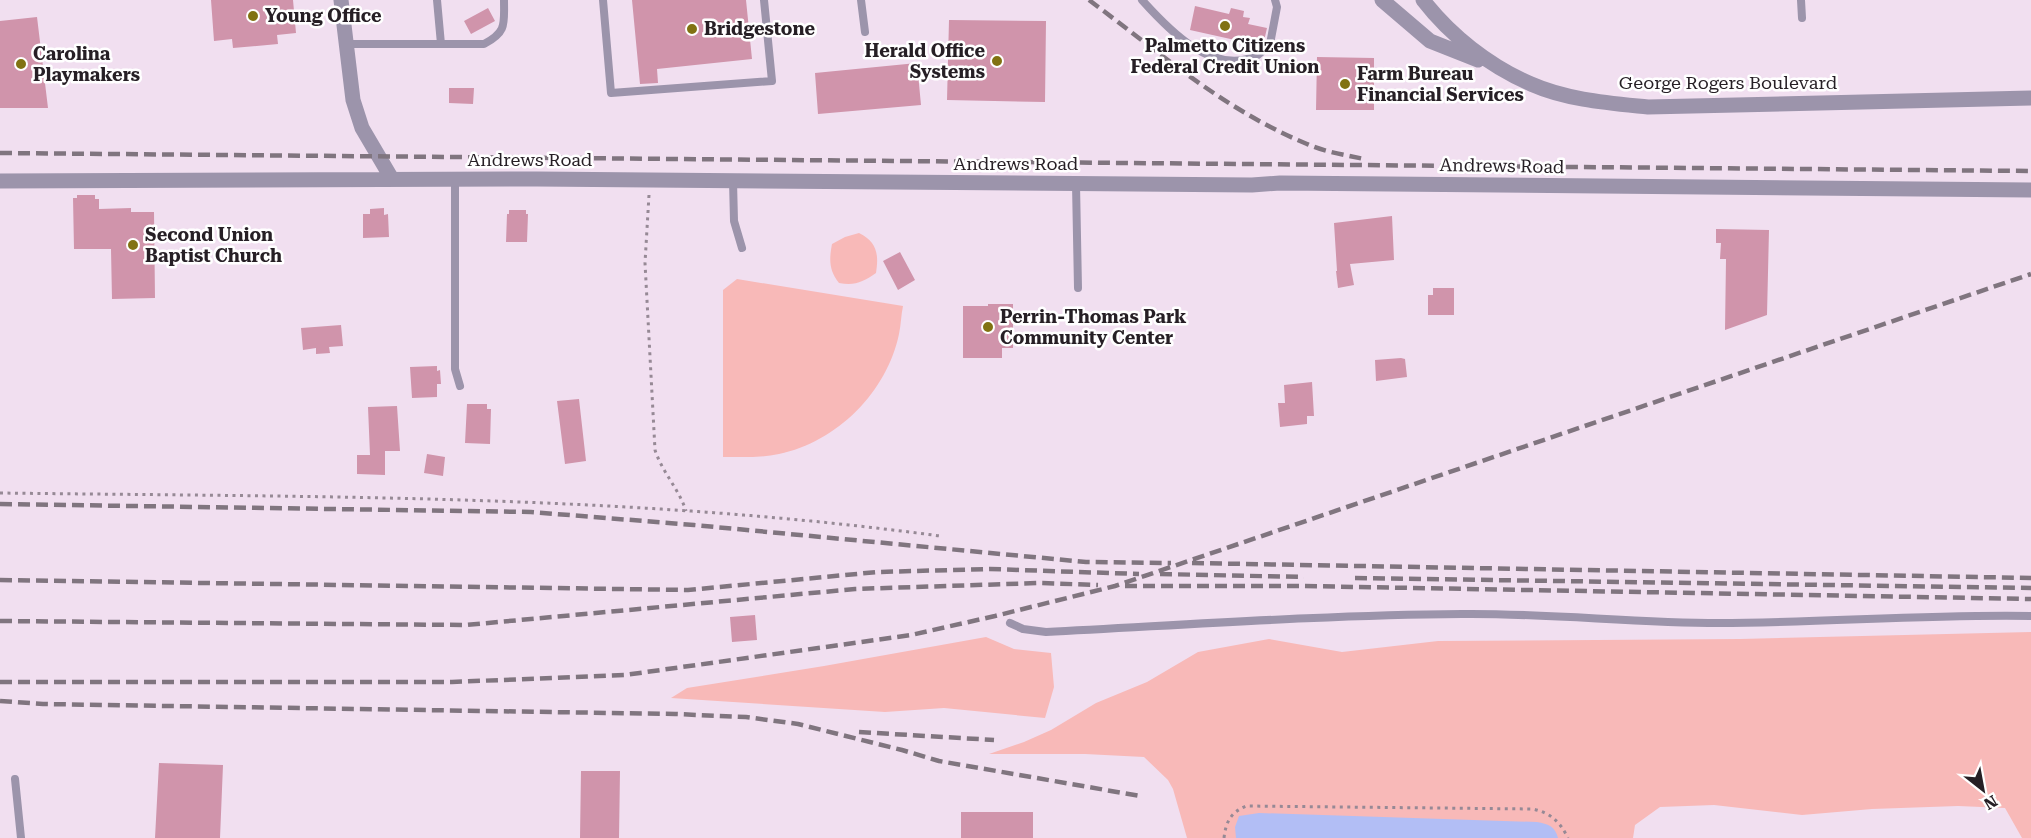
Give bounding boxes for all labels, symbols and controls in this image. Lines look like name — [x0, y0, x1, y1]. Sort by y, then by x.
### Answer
place label: Young Office — [265, 5, 382, 26]
marker: Young Office — [246, 9, 260, 23]
place label: Bridgestone — [704, 18, 816, 39]
marker: Palmetto Citizens Federal Credit Union — [1218, 19, 1232, 33]
marker: Bridgestone — [685, 22, 699, 36]
place label: Palmetto Citizens Federal Credit Union — [1131, 35, 1319, 77]
place label: Herald Office Systems — [864, 40, 985, 82]
place label: Carolina Playmakers — [33, 43, 140, 85]
marker: Herald Office Systems — [990, 54, 1004, 68]
marker: Carolina Playmakers — [14, 57, 28, 71]
place label: Farm Bureau Financial Services — [1357, 63, 1524, 105]
street label: George Rogers Boulevard — [1619, 72, 1838, 93]
marker: Farm Bureau Financial Services — [1338, 77, 1352, 91]
street label: Andrews Road — [468, 149, 593, 170]
street label: Andrews Road — [954, 153, 1079, 174]
street label: Andrews Road — [1439, 154, 1565, 177]
place label: Second Union Baptist Church — [145, 224, 282, 266]
marker: Second Union Baptist Church — [126, 238, 140, 252]
place label: Perrin-Thomas Park Community Center — [1000, 306, 1187, 348]
marker: Perrin-Thomas Park Community Center — [981, 320, 995, 334]
north arrow — [1953, 760, 2013, 820]
text: N — [1980, 791, 2001, 814]

